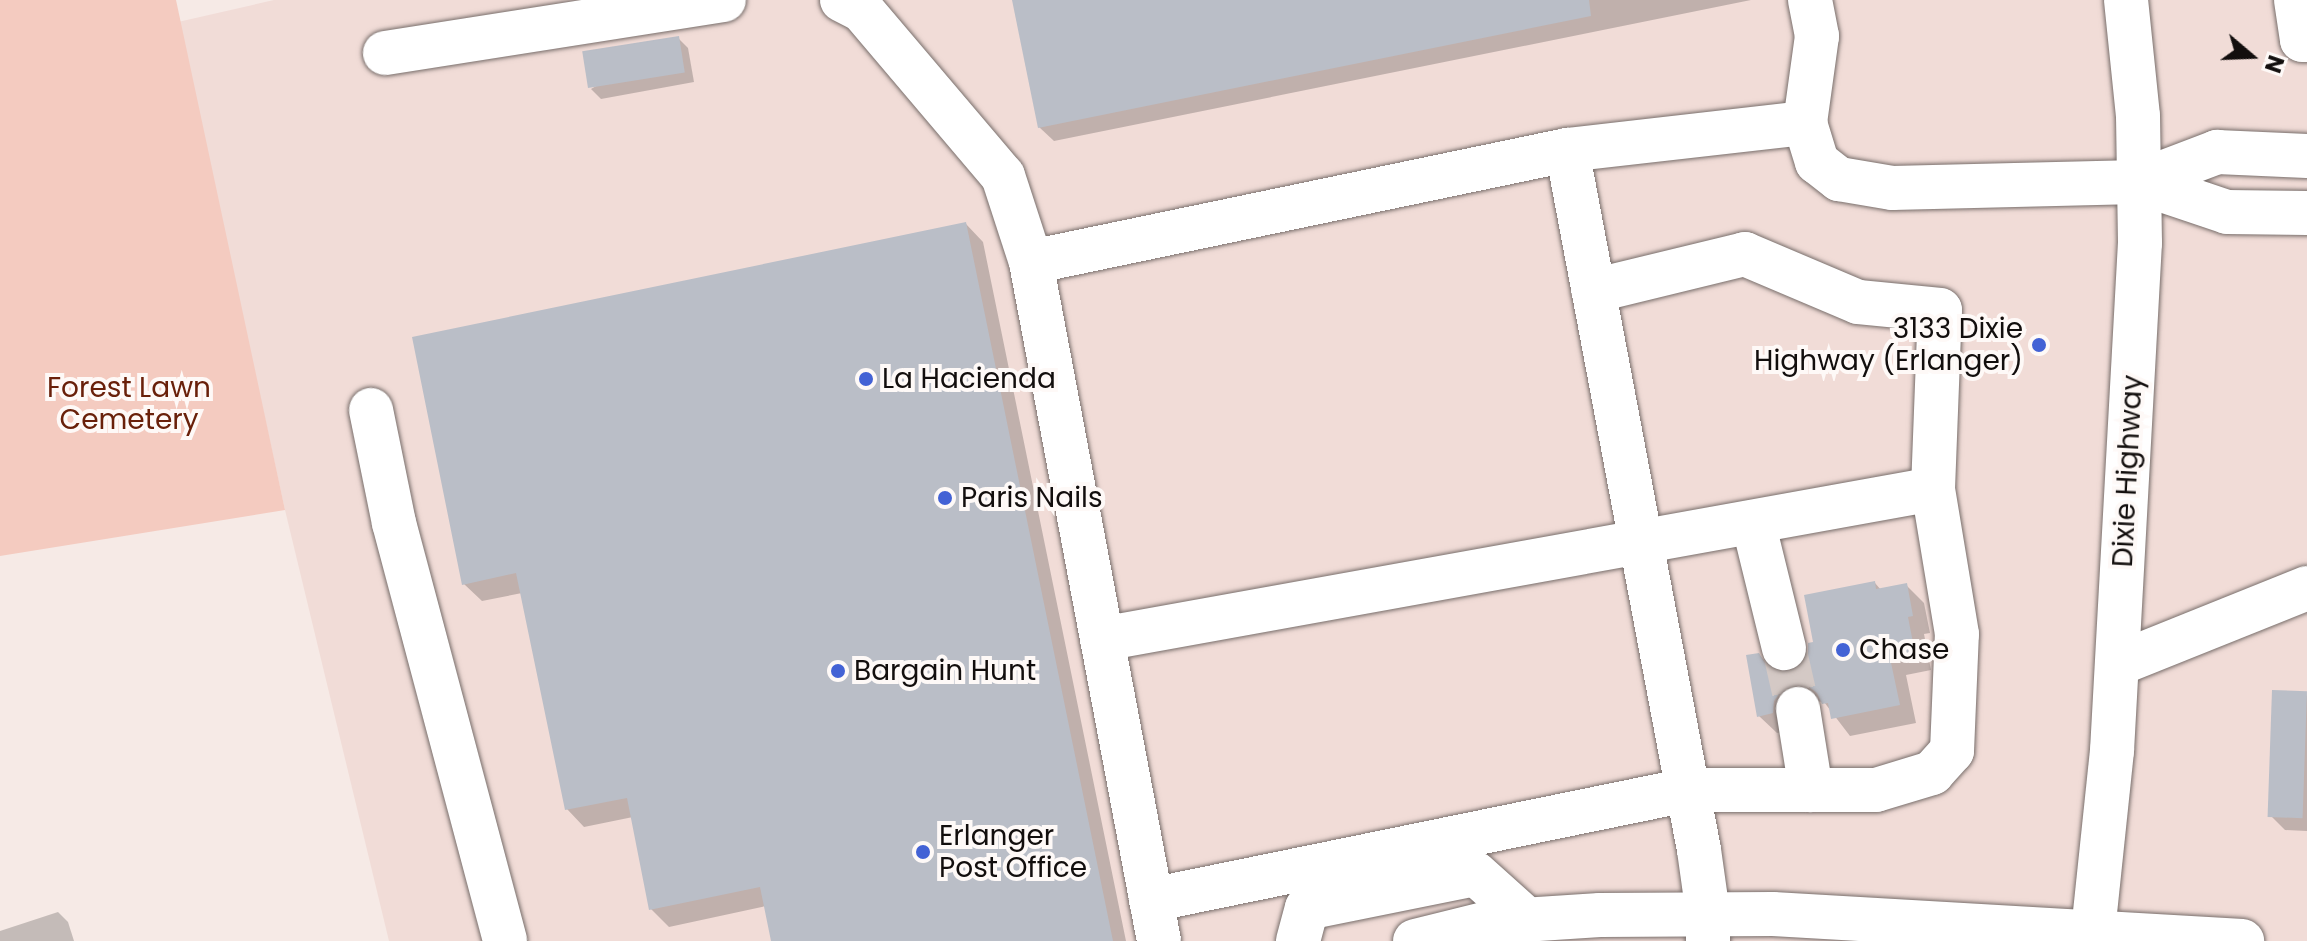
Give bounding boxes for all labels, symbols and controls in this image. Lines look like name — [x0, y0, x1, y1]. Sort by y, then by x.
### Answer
north arrow — [2211, 16, 2291, 96]
text: N — [2257, 51, 2292, 77]
place label: 3133 Dixie Highway (Erlanger) — [1754, 312, 2023, 378]
marker: 3133 Dixie Highway (Erlanger) — [2030, 336, 2048, 354]
place label: La Hacienda — [882, 362, 1056, 396]
marker: La Hacienda — [857, 370, 875, 388]
park label: Forest Lawn Cemetery — [47, 371, 211, 437]
street label: Dixie Highway — [2106, 374, 2150, 568]
place label: Paris Nails — [961, 481, 1103, 515]
marker: Paris Nails — [936, 489, 954, 507]
place label: Chase — [1859, 633, 1949, 667]
marker: Chase — [1834, 641, 1852, 659]
place label: Bargain Hunt — [854, 654, 1036, 688]
marker: Bargain Hunt — [829, 662, 847, 680]
place label: Erlanger Post Office — [939, 819, 1087, 885]
marker: Erlanger Post Office — [914, 843, 932, 861]

